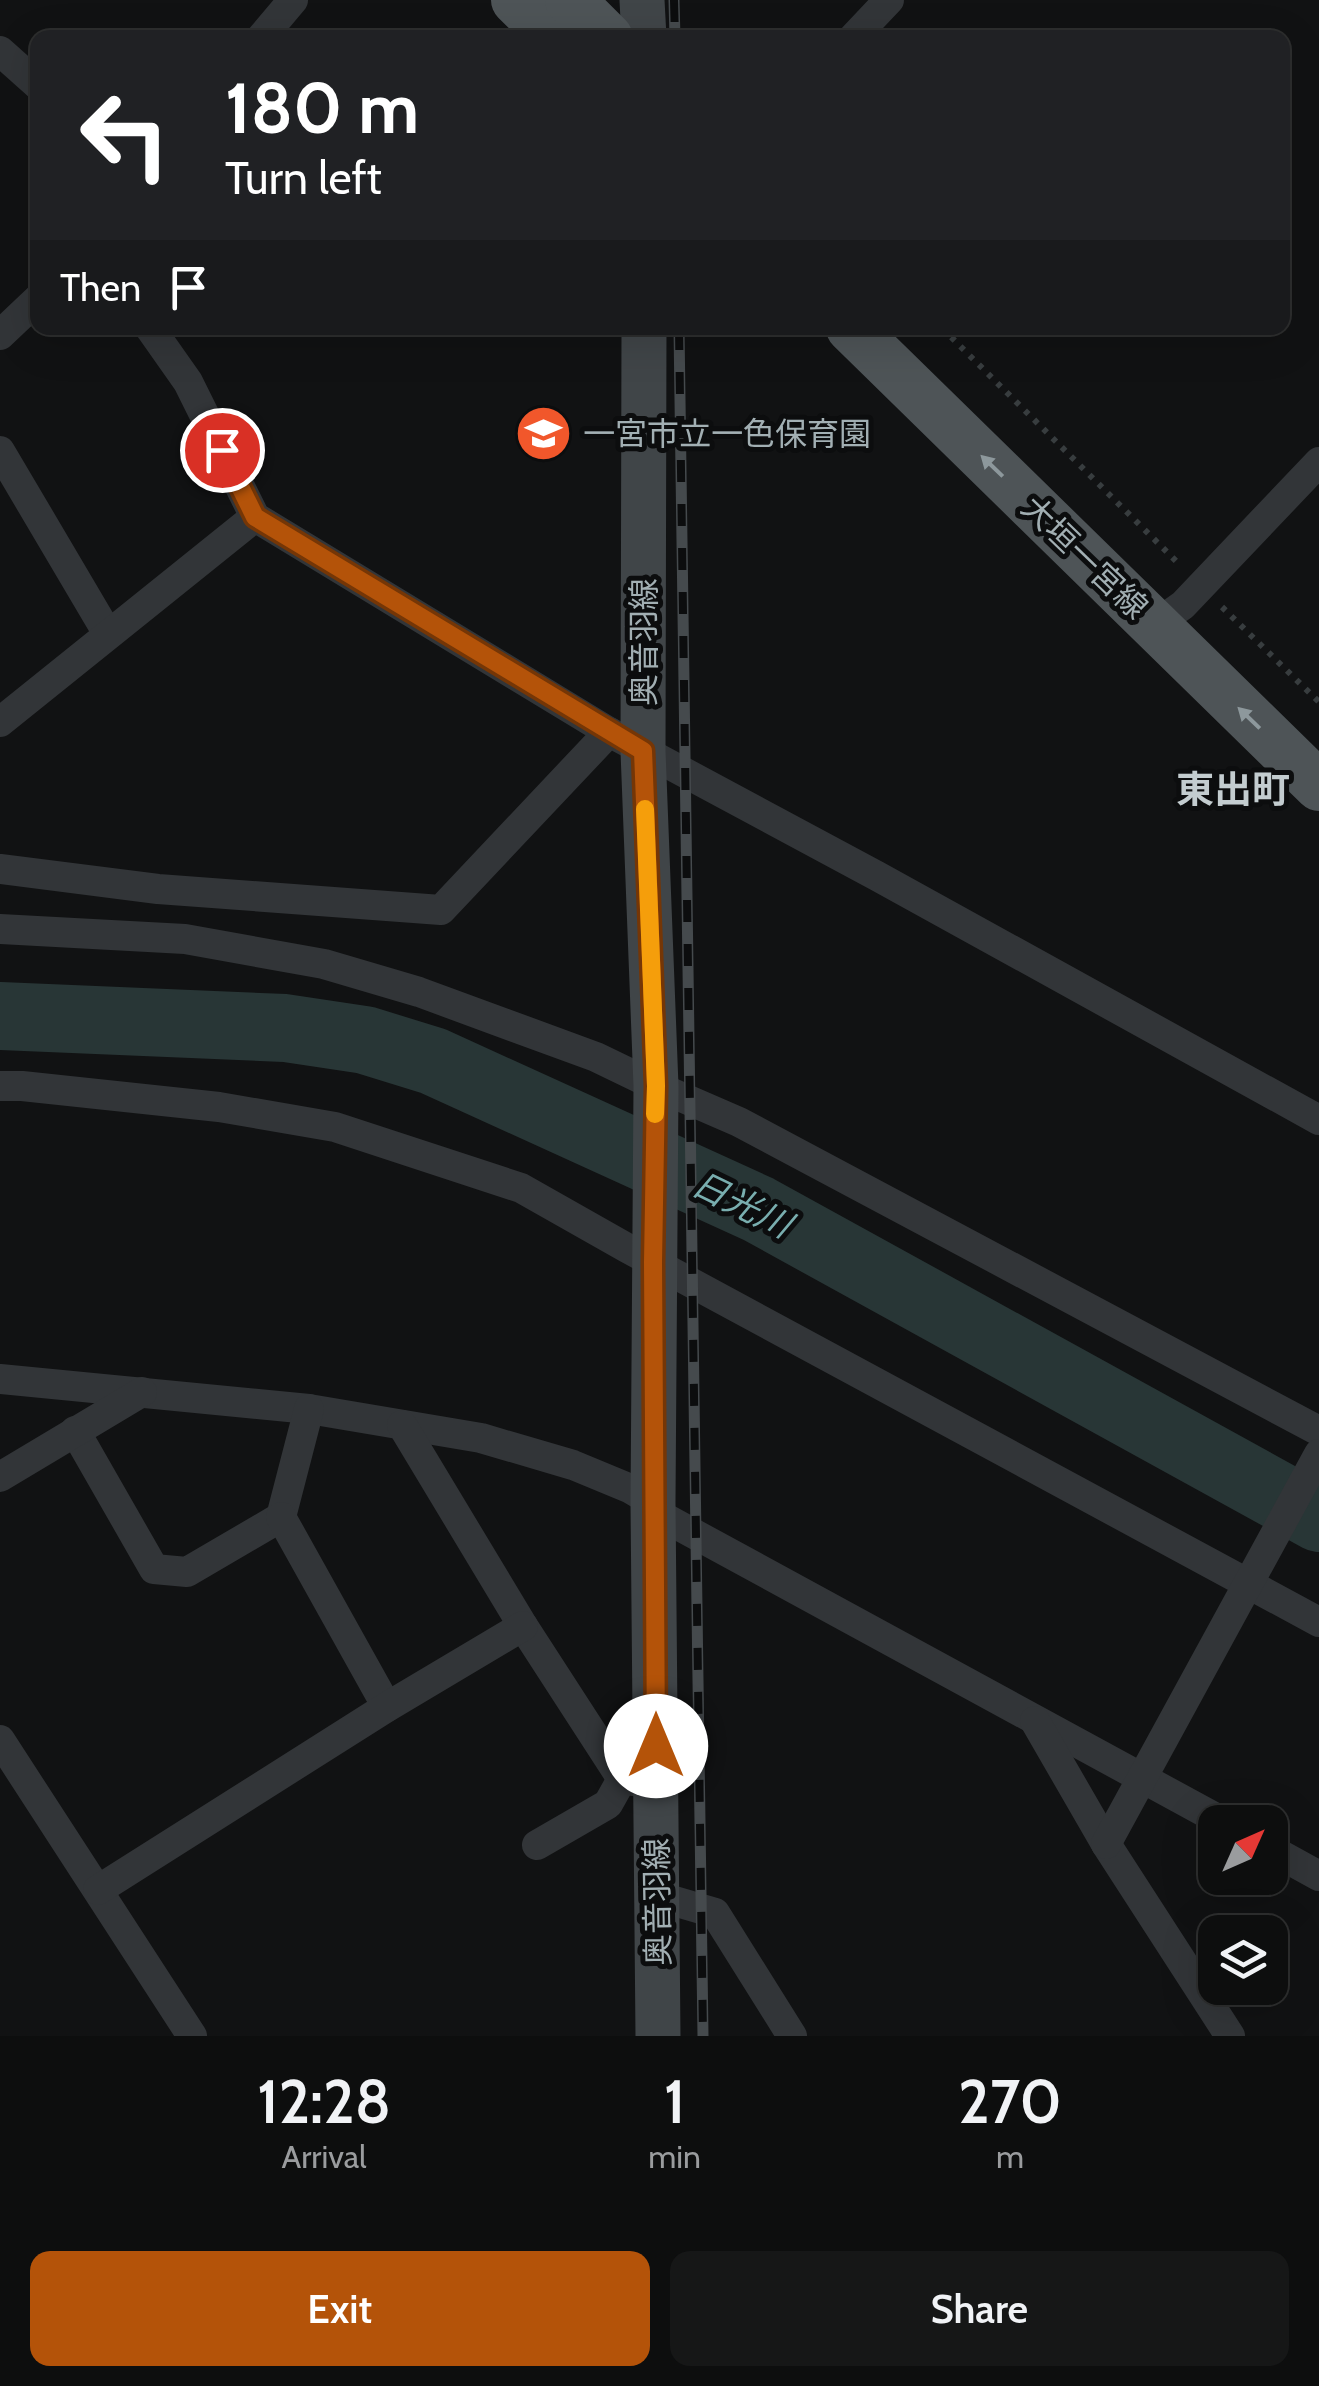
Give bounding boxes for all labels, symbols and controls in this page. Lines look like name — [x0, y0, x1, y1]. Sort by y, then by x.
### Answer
text: 180 m — [225, 65, 419, 151]
icon: left — [60, 70, 190, 200]
text: Turn left — [225, 151, 382, 205]
icon: arrive — [161, 260, 216, 315]
text: Then — [60, 264, 141, 311]
school or university icon: 一宮市立一色保育園 — [514, 403, 574, 463]
pin — [180, 408, 265, 493]
place label: 一宮市立一色保育園 — [583, 414, 871, 453]
icon: arrive — [195, 423, 250, 478]
one-way arrow — [981, 455, 1005, 478]
street label: 大垣一宮線 — [1014, 487, 1156, 627]
street label: 奥音羽線 — [624, 578, 663, 706]
one-way arrow — [1238, 707, 1262, 730]
district label: 東出町 — [1176, 766, 1290, 813]
water label: 日光川 — [685, 1162, 802, 1248]
position arrow — [604, 1694, 708, 1798]
north arrow — [1198, 1805, 1288, 1895]
map controls — [1198, 1805, 1288, 2005]
street label: 奥音羽線 — [636, 1838, 678, 1966]
button: layers — [1198, 1915, 1288, 2005]
text: 12:28 — [257, 2065, 391, 2138]
text: 1 — [664, 2065, 685, 2138]
text: 270 — [958, 2065, 1062, 2138]
text: Arrival — [281, 2137, 367, 2176]
text: min — [648, 2137, 701, 2176]
text: m — [996, 2137, 1024, 2176]
button: Exit — [30, 2251, 650, 2366]
button: Share — [670, 2251, 1289, 2366]

